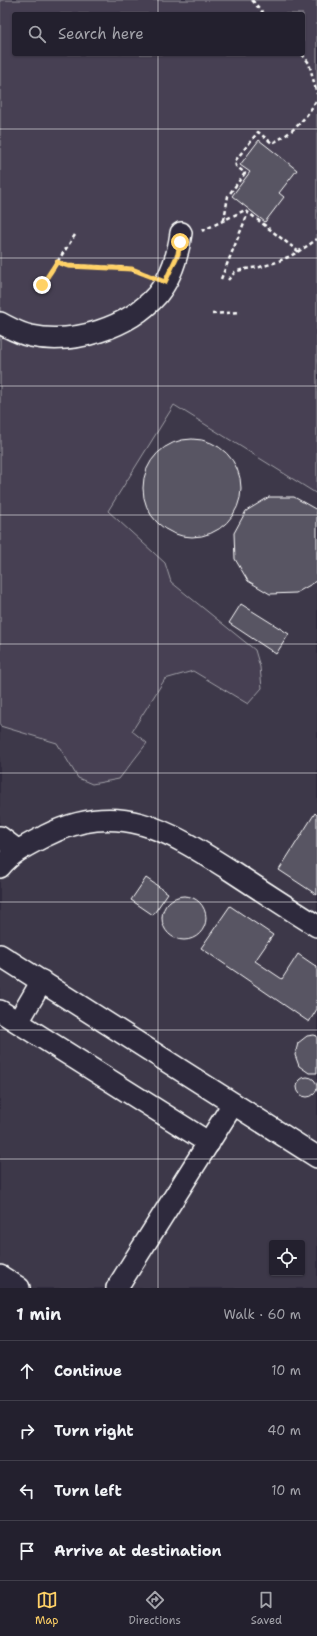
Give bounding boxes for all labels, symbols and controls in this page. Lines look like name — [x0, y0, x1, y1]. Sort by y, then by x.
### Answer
search box — [12, 12, 305, 56]
icon: search — [26, 23, 48, 45]
text: Search here — [58, 24, 144, 44]
route start — [171, 233, 189, 251]
route end — [33, 276, 51, 294]
map controls — [269, 1240, 305, 1276]
button: locate — [269, 1240, 305, 1276]
text: 1 min — [16, 1303, 61, 1325]
text: Walk · 60 m — [224, 1306, 301, 1323]
icon: ahead — [16, 1360, 38, 1382]
text: Continue — [54, 1361, 122, 1381]
text: 10 m — [271, 1362, 301, 1379]
icon: right — [16, 1420, 38, 1442]
text: Turn right — [54, 1421, 134, 1441]
text: 40 m — [267, 1422, 301, 1439]
icon: left — [16, 1480, 38, 1502]
text: Turn left — [54, 1481, 122, 1501]
text: 10 m — [271, 1482, 301, 1499]
icon: arrive — [16, 1540, 38, 1562]
text: Arrive at destination — [54, 1541, 222, 1561]
tab: Map — [35, 1589, 59, 1628]
tab: Directions — [128, 1589, 181, 1628]
tab: Saved — [251, 1589, 282, 1628]

